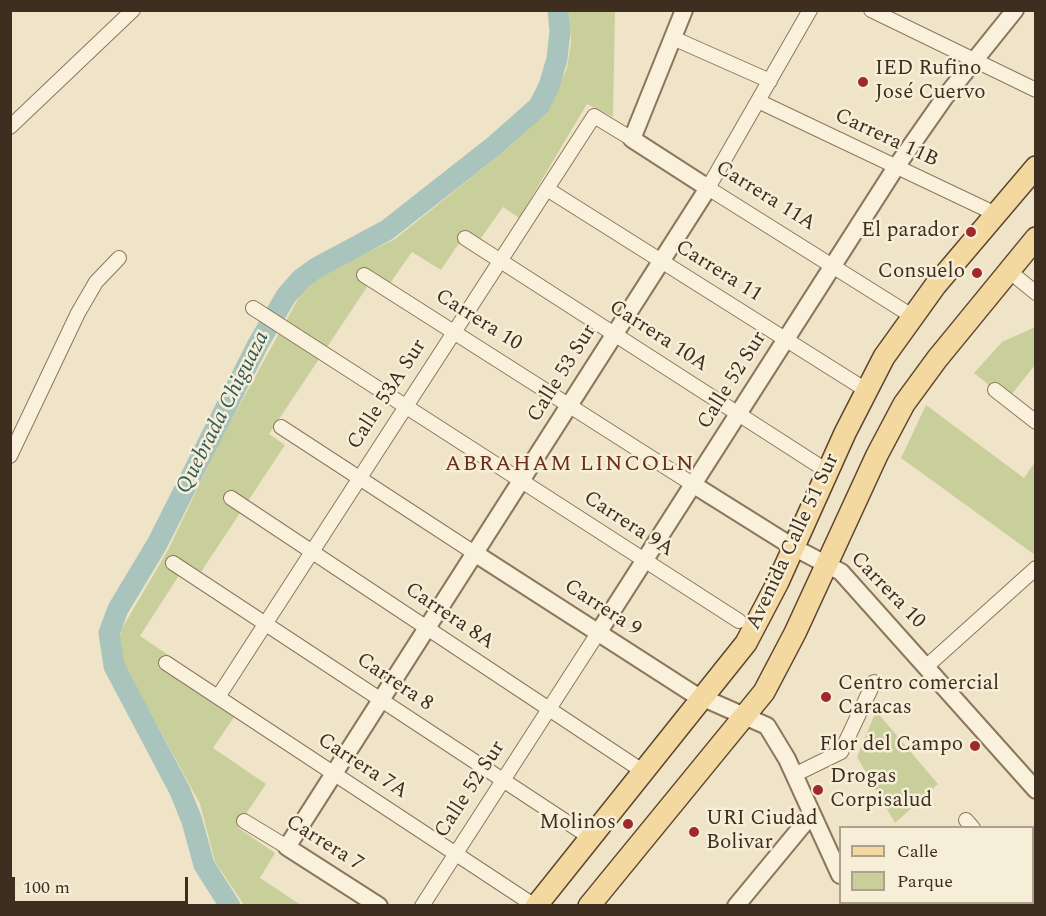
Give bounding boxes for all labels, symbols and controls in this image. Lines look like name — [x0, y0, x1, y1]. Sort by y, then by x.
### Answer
place label: IED Rufino José Cuervo — [875, 57, 986, 107]
marker: IED Rufino José Cuervo — [856, 75, 870, 89]
street label: Carrera 11B — [830, 104, 942, 174]
street label: Carrera 11A — [710, 156, 820, 238]
place label: El parador — [861, 219, 959, 245]
marker: El parador — [964, 225, 978, 239]
street label: Carrera 11 — [670, 236, 766, 308]
place label: Consuelo — [878, 260, 965, 286]
marker: Consuelo — [970, 266, 984, 280]
street label: Carrera 10 — [430, 285, 526, 357]
street label: Carrera 10A — [604, 296, 712, 378]
street label: Calle 53 Sur — [523, 320, 603, 428]
water label: Quebrada Chiguaza — [172, 327, 276, 499]
street label: Calle 52 Sur — [693, 327, 773, 435]
street label: Calle 53A Sur — [343, 335, 433, 455]
street label: Avenida Calle 51 Sur — [742, 450, 846, 634]
district label: ABRAHAM LINCOLN — [445, 453, 695, 479]
street label: Carrera 9A — [578, 486, 678, 564]
street label: Carrera 10 — [844, 547, 930, 635]
street label: Carrera 9 — [559, 575, 645, 643]
street label: Carrera 8A — [399, 578, 499, 656]
street label: Carrera 8 — [351, 648, 437, 718]
place label: Centro comercial Caracas — [838, 672, 999, 722]
marker: Centro comercial Caracas — [819, 690, 833, 704]
street label: Carrera 7A — [312, 728, 412, 806]
place label: Flor del Campo — [819, 733, 963, 759]
street label: Calle 52 Sur — [430, 737, 512, 843]
marker: Flor del Campo — [968, 739, 982, 753]
place label: Drogas Corpisalud — [830, 765, 932, 815]
marker: Drogas Corpisalud — [811, 783, 825, 797]
place label: URI Ciudad Bolivar — [706, 807, 818, 857]
street label: Carrera 7 — [280, 810, 368, 878]
place label: Molinos — [539, 811, 616, 837]
marker: Molinos — [621, 817, 635, 831]
marker: URI Ciudad Bolivar — [687, 825, 701, 839]
legend — [839, 826, 1034, 904]
text: Calle — [897, 838, 938, 865]
scale bar — [15, 865, 190, 903]
text: Parque — [897, 868, 953, 895]
text: 100 m — [23, 874, 70, 901]

